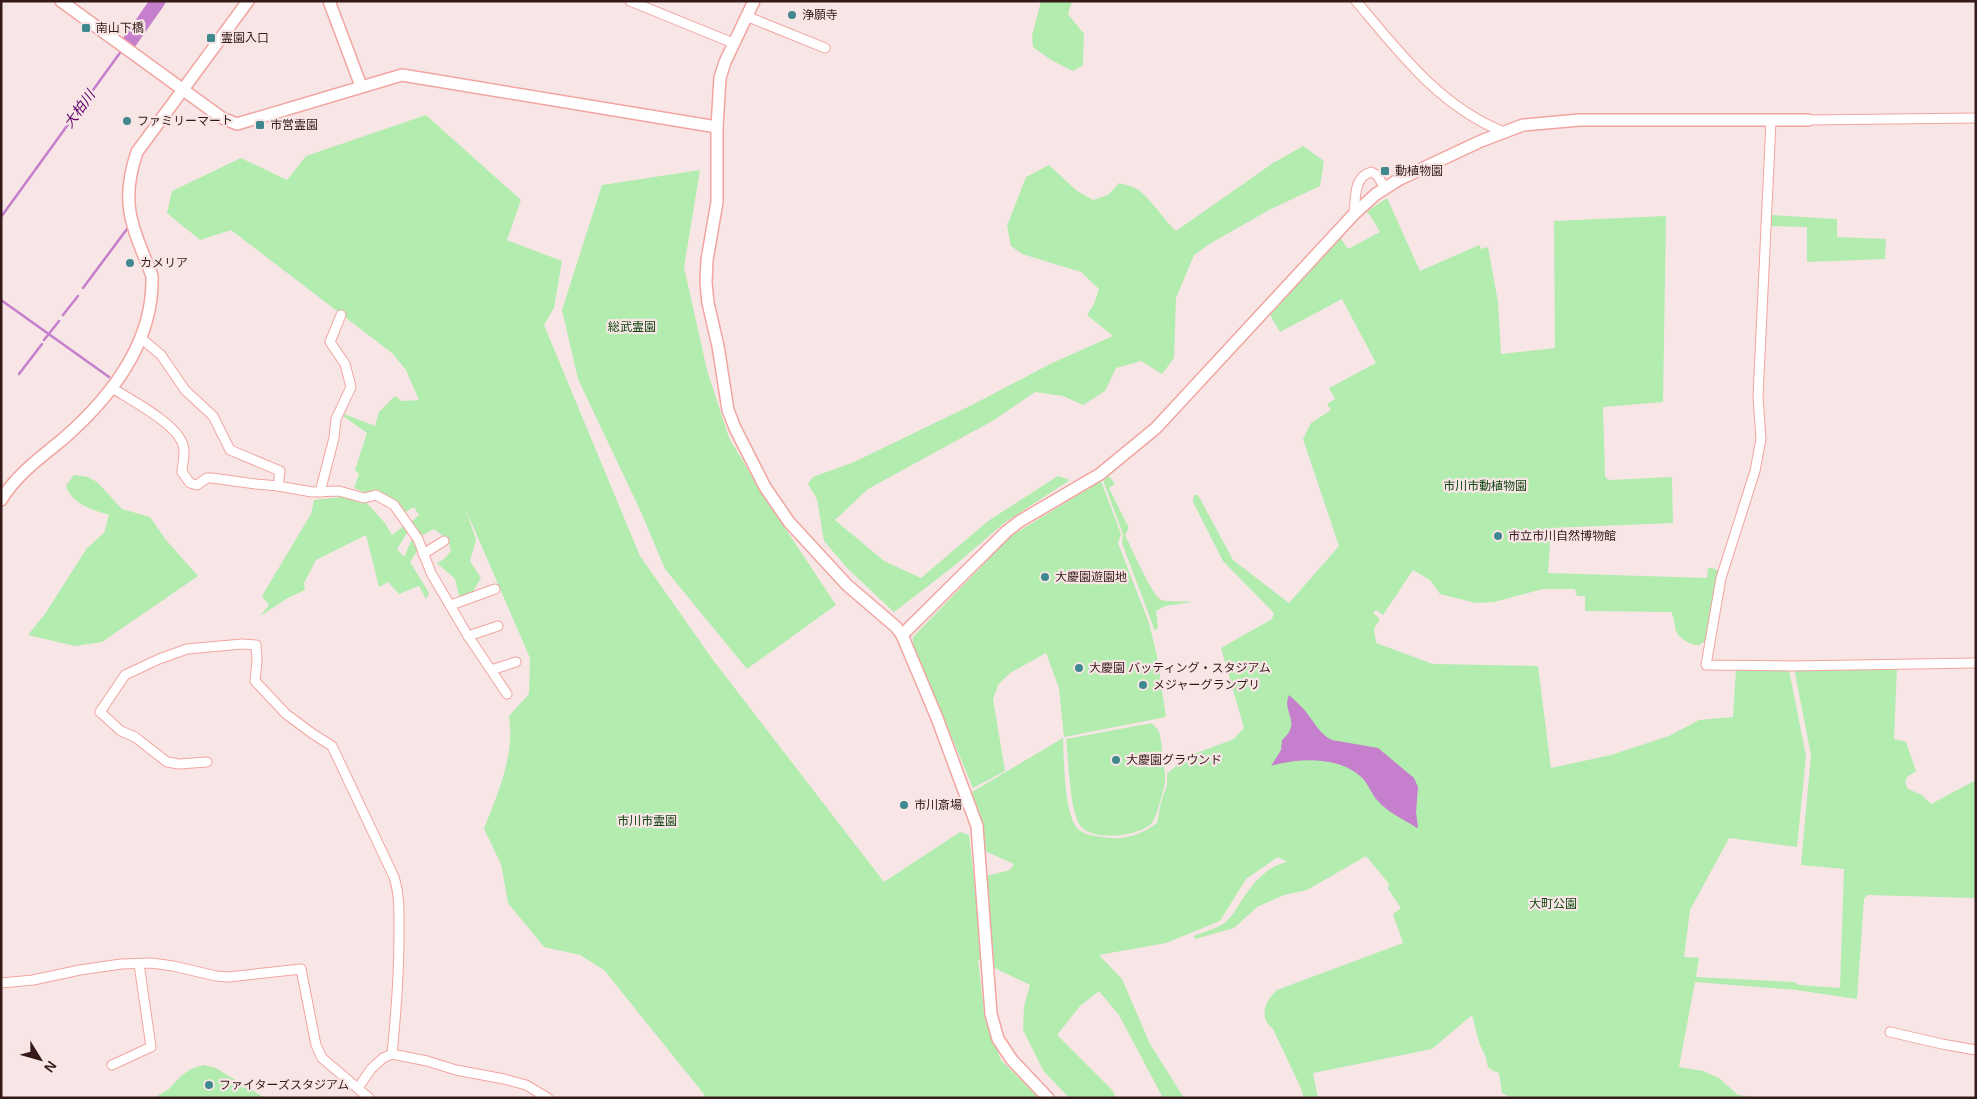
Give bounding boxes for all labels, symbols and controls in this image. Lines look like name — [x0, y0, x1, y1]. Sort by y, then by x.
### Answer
place label: 浄願寺 — [802, 8, 838, 22]
marker: 浄願寺 — [786, 9, 798, 21]
place label: 南山下橋 — [96, 21, 144, 35]
marker: 南山下橋 — [80, 22, 92, 34]
place label: 霊園入口 — [221, 31, 269, 45]
marker: 霊園入口 — [205, 32, 217, 44]
water label: 大柏川 — [60, 86, 99, 131]
place label: ファミリーマート — [137, 114, 233, 128]
marker: ファミリーマート — [121, 115, 133, 127]
place label: 市営霊園 — [270, 118, 318, 132]
marker: 市営霊園 — [254, 119, 266, 131]
place label: 動植物園 — [1395, 164, 1443, 178]
marker: 動植物園 — [1379, 165, 1391, 177]
place label: カメリア — [140, 256, 188, 270]
marker: カメリア — [124, 257, 136, 269]
park label: 総武霊園 — [608, 320, 656, 334]
park label: 市川市動植物園 — [1443, 479, 1527, 493]
place label: 市立市川自然博物館 — [1508, 529, 1616, 543]
marker: 市立市川自然博物館 — [1492, 530, 1504, 542]
place label: 大慶園遊園地 — [1055, 570, 1127, 584]
marker: 大慶園遊園地 — [1039, 571, 1051, 583]
place label: 大慶園 バッティング・スタジアム — [1089, 661, 1271, 675]
marker: 大慶園 バッティング・スタジアム — [1073, 662, 1085, 674]
place label: メジャーグランプリ — [1153, 678, 1260, 692]
marker: メジャーグランプリ — [1137, 679, 1149, 691]
place label: 大慶園グラウンド — [1126, 753, 1222, 767]
marker: 大慶園グラウンド — [1110, 754, 1122, 766]
place label: 市川斎場 — [914, 798, 962, 812]
marker: 市川斎場 — [898, 799, 910, 811]
park label: 市川市霊園 — [617, 814, 677, 828]
park label: 大町公園 — [1529, 897, 1577, 911]
north arrow — [15, 1034, 65, 1084]
text: N — [41, 1058, 60, 1076]
place label: ファイターズスタジアム — [219, 1078, 349, 1092]
marker: ファイターズスタジアム — [203, 1079, 215, 1091]

